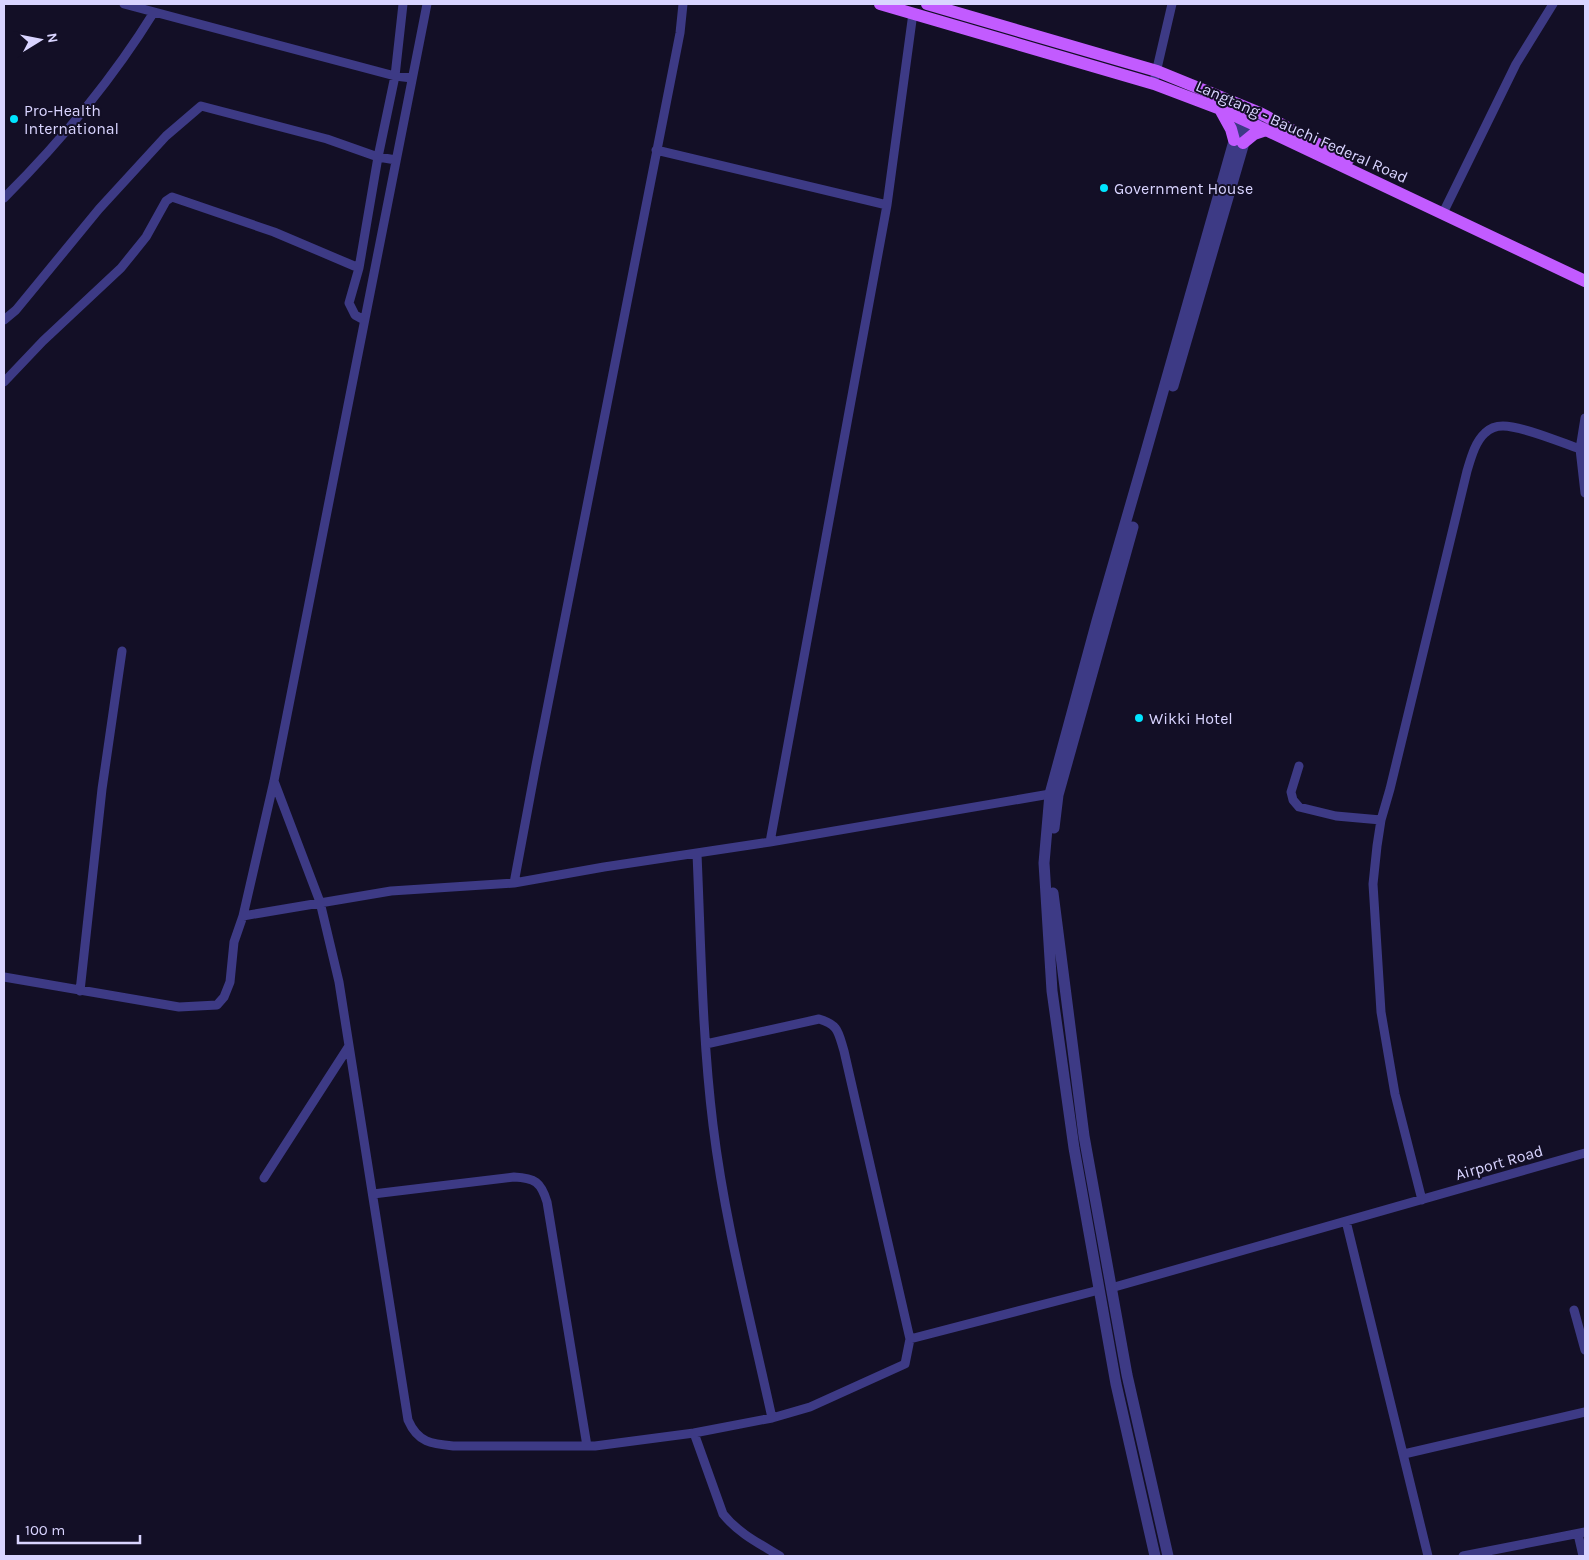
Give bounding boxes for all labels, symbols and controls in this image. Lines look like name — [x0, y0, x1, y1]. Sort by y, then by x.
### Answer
north arrow — [15, 15, 65, 65]
text: N — [43, 31, 62, 44]
street label: Langtang - Bauchi Federal Road — [1193, 76, 1411, 187]
place label: Pro-Health International — [24, 101, 119, 138]
marker: Pro-Health International — [8, 113, 20, 125]
place label: Government House — [1114, 179, 1253, 198]
marker: Government House — [1098, 182, 1110, 194]
place label: Wikki Hotel — [1149, 709, 1233, 728]
marker: Wikki Hotel — [1133, 712, 1145, 724]
street label: Airport Road — [1453, 1141, 1545, 1184]
scale bar — [18, 1512, 140, 1544]
text: 100 m — [25, 1521, 65, 1539]

